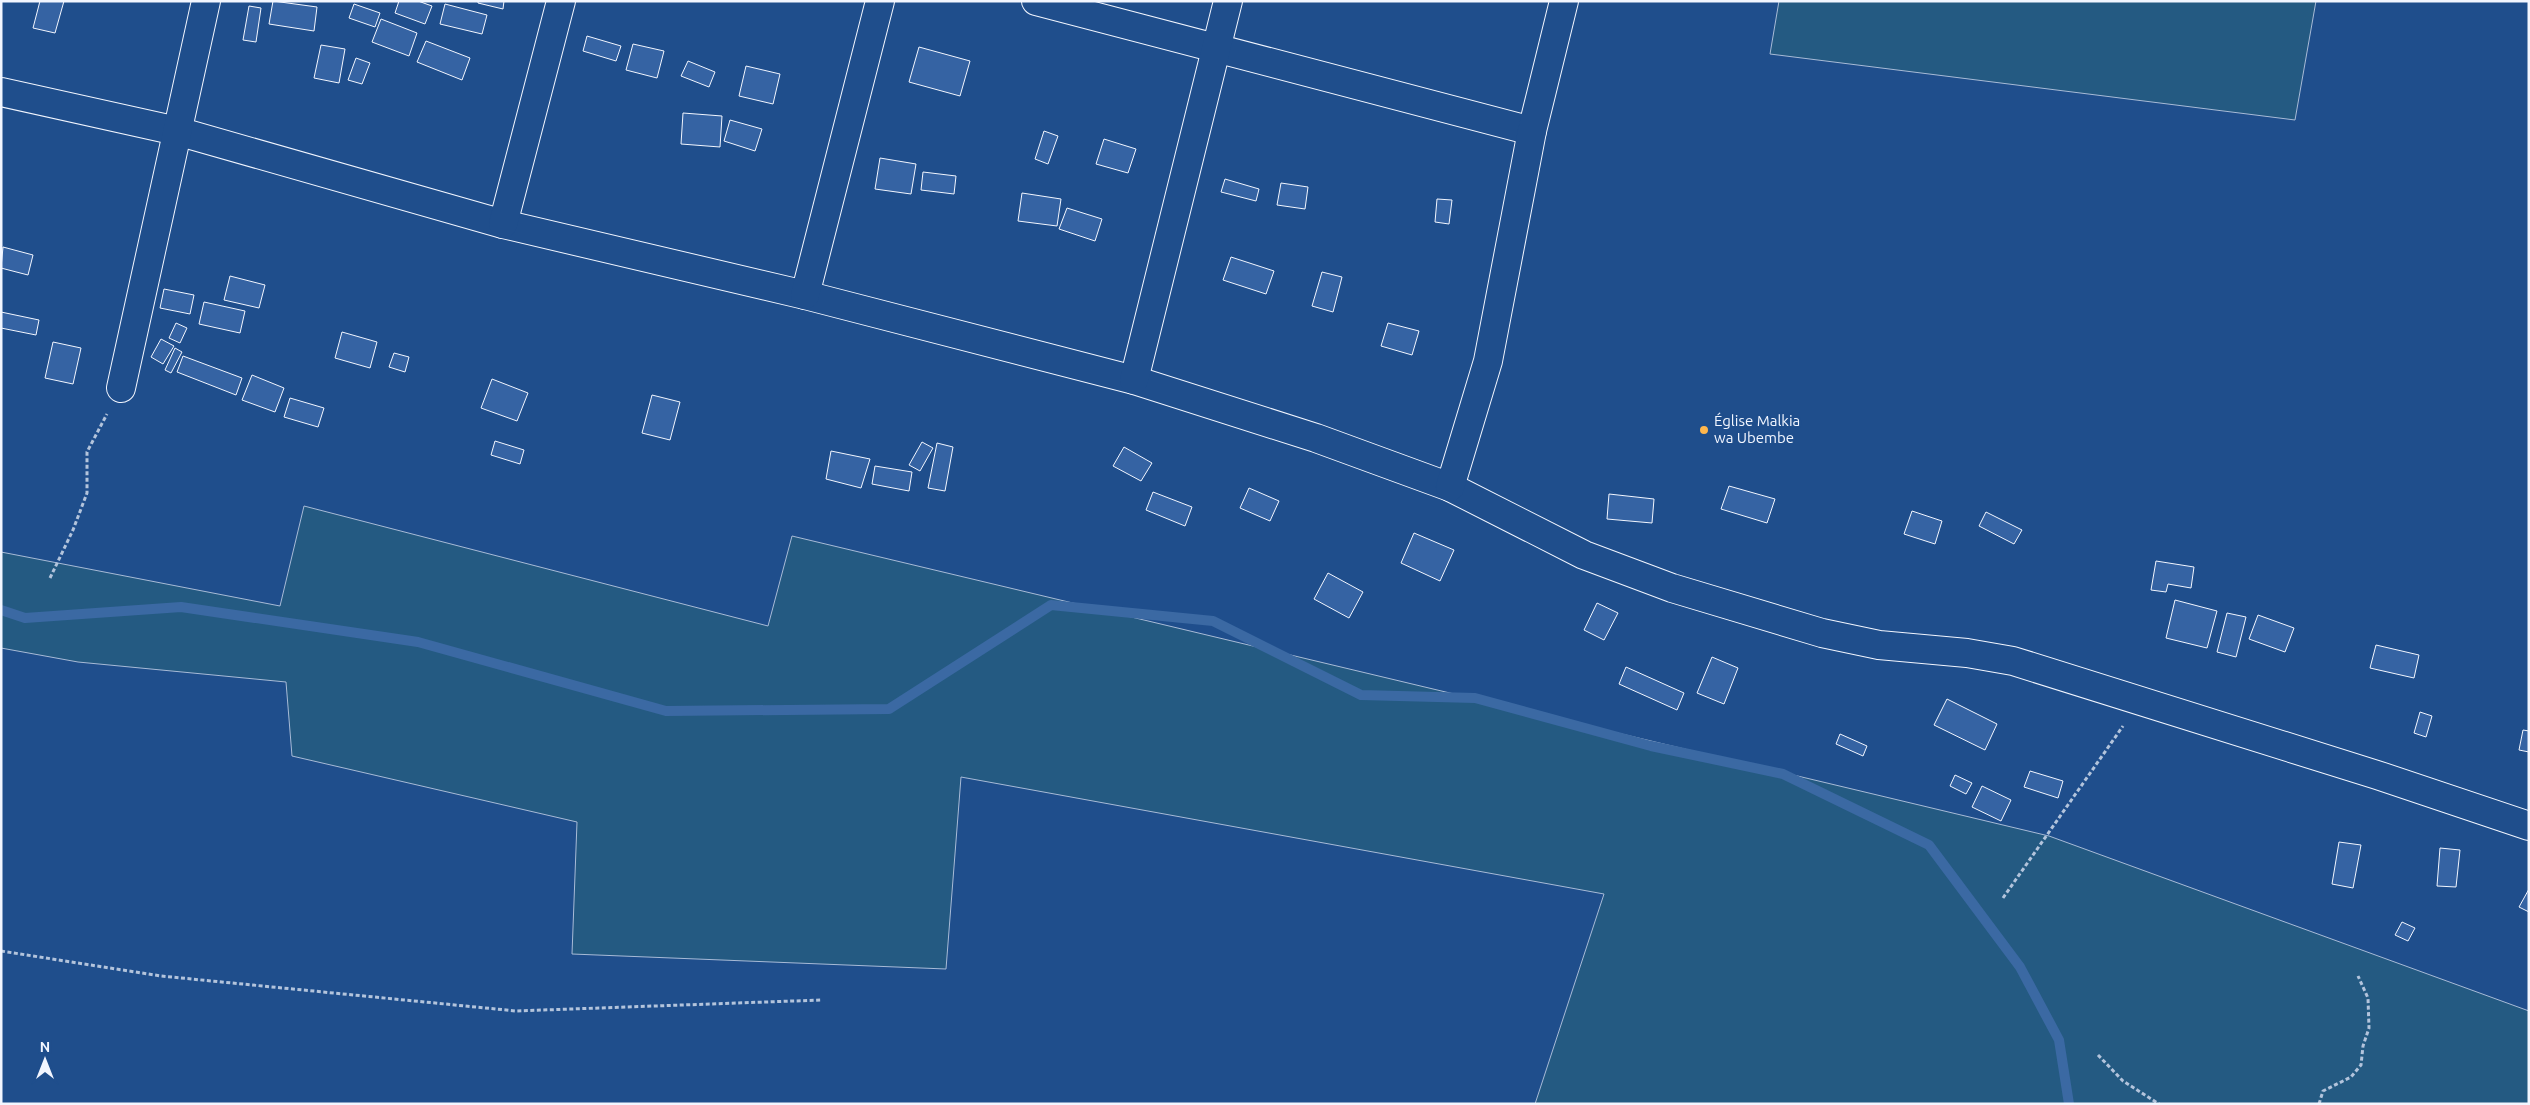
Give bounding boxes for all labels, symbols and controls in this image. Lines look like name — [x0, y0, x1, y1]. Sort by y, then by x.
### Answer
place label: Église Malkia wa Ubembe — [1714, 412, 1800, 446]
marker: Église Malkia wa Ubembe — [1698, 424, 1710, 436]
north arrow — [20, 1035, 70, 1085]
text: N — [40, 1039, 50, 1055]

